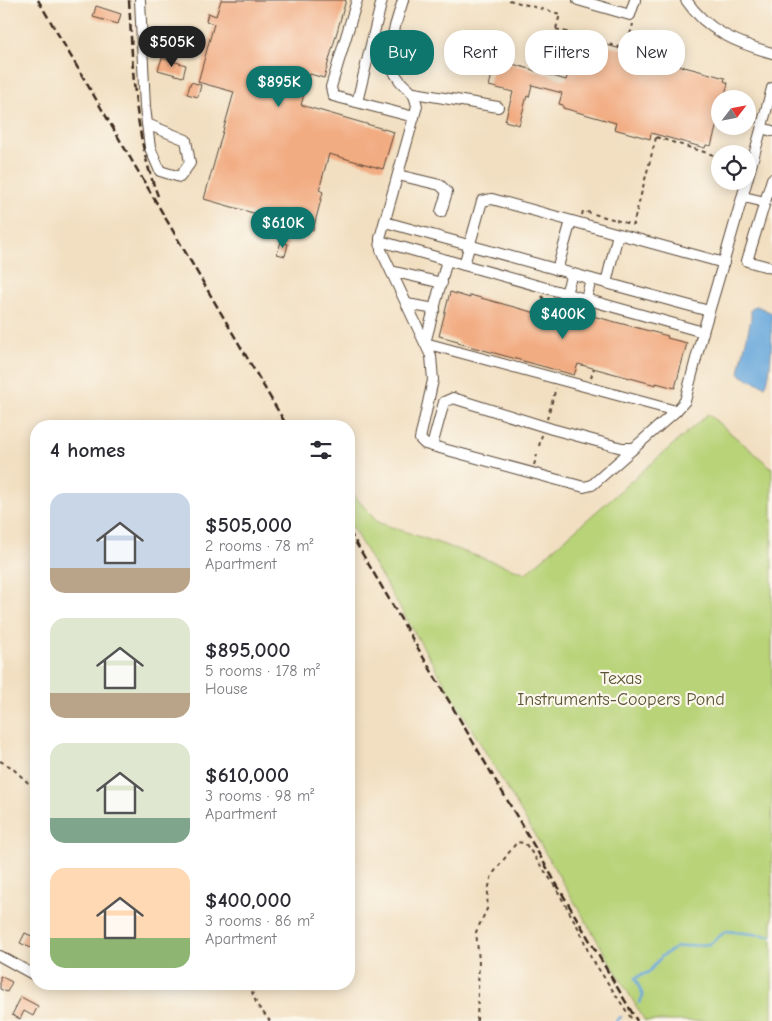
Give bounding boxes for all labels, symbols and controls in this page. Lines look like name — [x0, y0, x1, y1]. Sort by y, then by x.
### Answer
pin: $505K — [137, 26, 207, 68]
chip: Buy — [370, 30, 434, 75]
chip: Rent — [444, 30, 515, 75]
chip: Filters — [525, 30, 608, 75]
chip: New — [618, 30, 685, 75]
text: $505K — [150, 33, 194, 51]
pin: $895K — [244, 66, 314, 108]
text: $895K — [257, 73, 301, 91]
north arrow — [711, 90, 756, 135]
map controls — [711, 90, 756, 190]
button: locate — [711, 145, 756, 190]
pin: $610K — [248, 206, 318, 249]
text: $610K — [262, 214, 304, 232]
pin: $400K — [528, 298, 598, 340]
text: $400K — [541, 305, 585, 323]
icon: filters — [307, 436, 335, 464]
text: 4 homes — [50, 438, 125, 462]
icon: home — [90, 513, 150, 573]
text: $505,000 — [205, 513, 292, 537]
text: 2 rooms · 78 m² — [205, 537, 313, 555]
text: Apartment — [205, 555, 277, 573]
icon: home — [90, 638, 150, 698]
text: $895,000 — [205, 638, 291, 662]
text: 5 rooms · 178 m² — [205, 662, 320, 680]
park label: Texas Instruments-Coopers Pond — [517, 668, 725, 710]
text: House — [205, 680, 248, 698]
icon: home — [90, 763, 150, 823]
text: $610,000 — [205, 763, 289, 787]
text: 3 rooms · 98 m² — [205, 787, 314, 805]
text: Apartment — [205, 805, 277, 823]
icon: home — [90, 888, 150, 948]
text: $400,000 — [205, 888, 292, 912]
text: 3 rooms · 86 m² — [205, 912, 314, 930]
text: Apartment — [205, 930, 277, 948]

